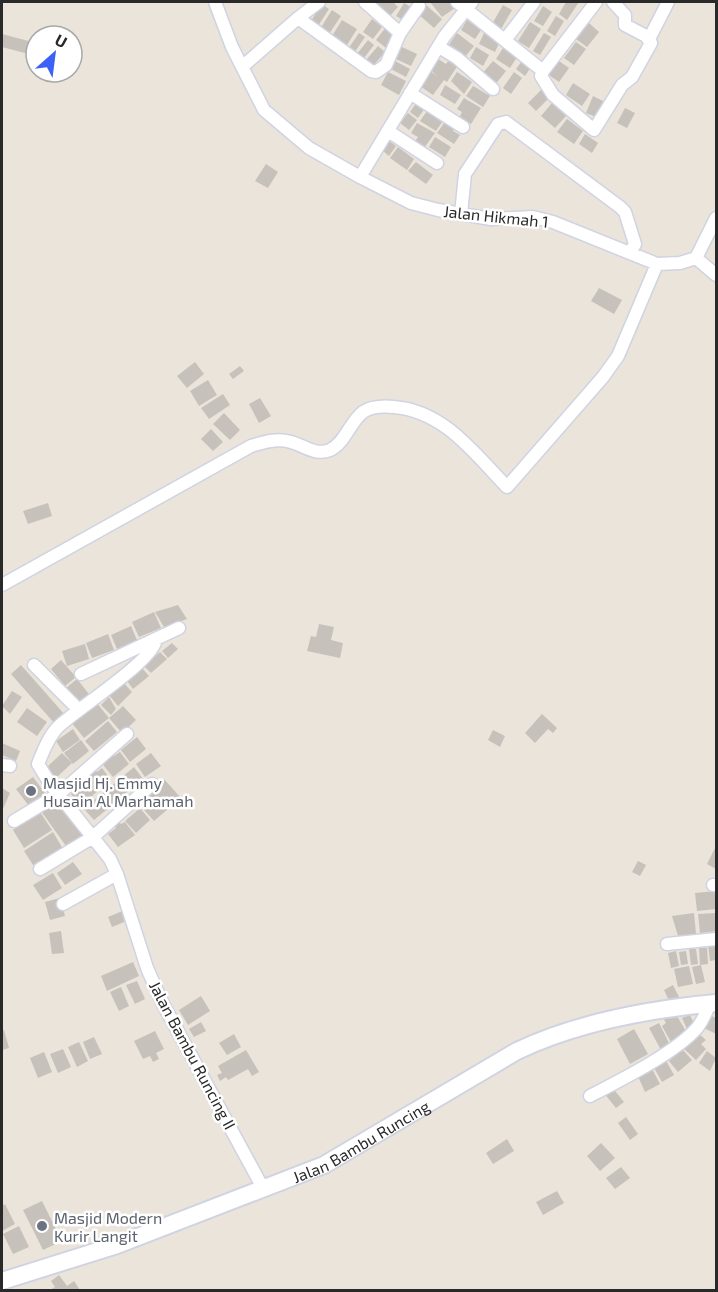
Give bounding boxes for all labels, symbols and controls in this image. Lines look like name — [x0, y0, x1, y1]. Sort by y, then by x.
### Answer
north arrow — [24, 24, 84, 84]
text: U — [52, 29, 71, 51]
street label: Jalan Hikmah 1 — [443, 201, 549, 231]
place label: Masjid Hj. Emmy Husain Al Marhamah — [43, 773, 193, 810]
marker: Masjid Hj. Emmy Husain Al Marhamah — [24, 784, 38, 798]
street label: Jalan Bambu Runcing II — [146, 978, 240, 1132]
street label: Jalan Bambu Runcing — [290, 1096, 433, 1186]
place label: Masjid Modern Kurir Langit — [54, 1208, 162, 1245]
marker: Masjid Modern Kurir Langit — [35, 1219, 49, 1233]

